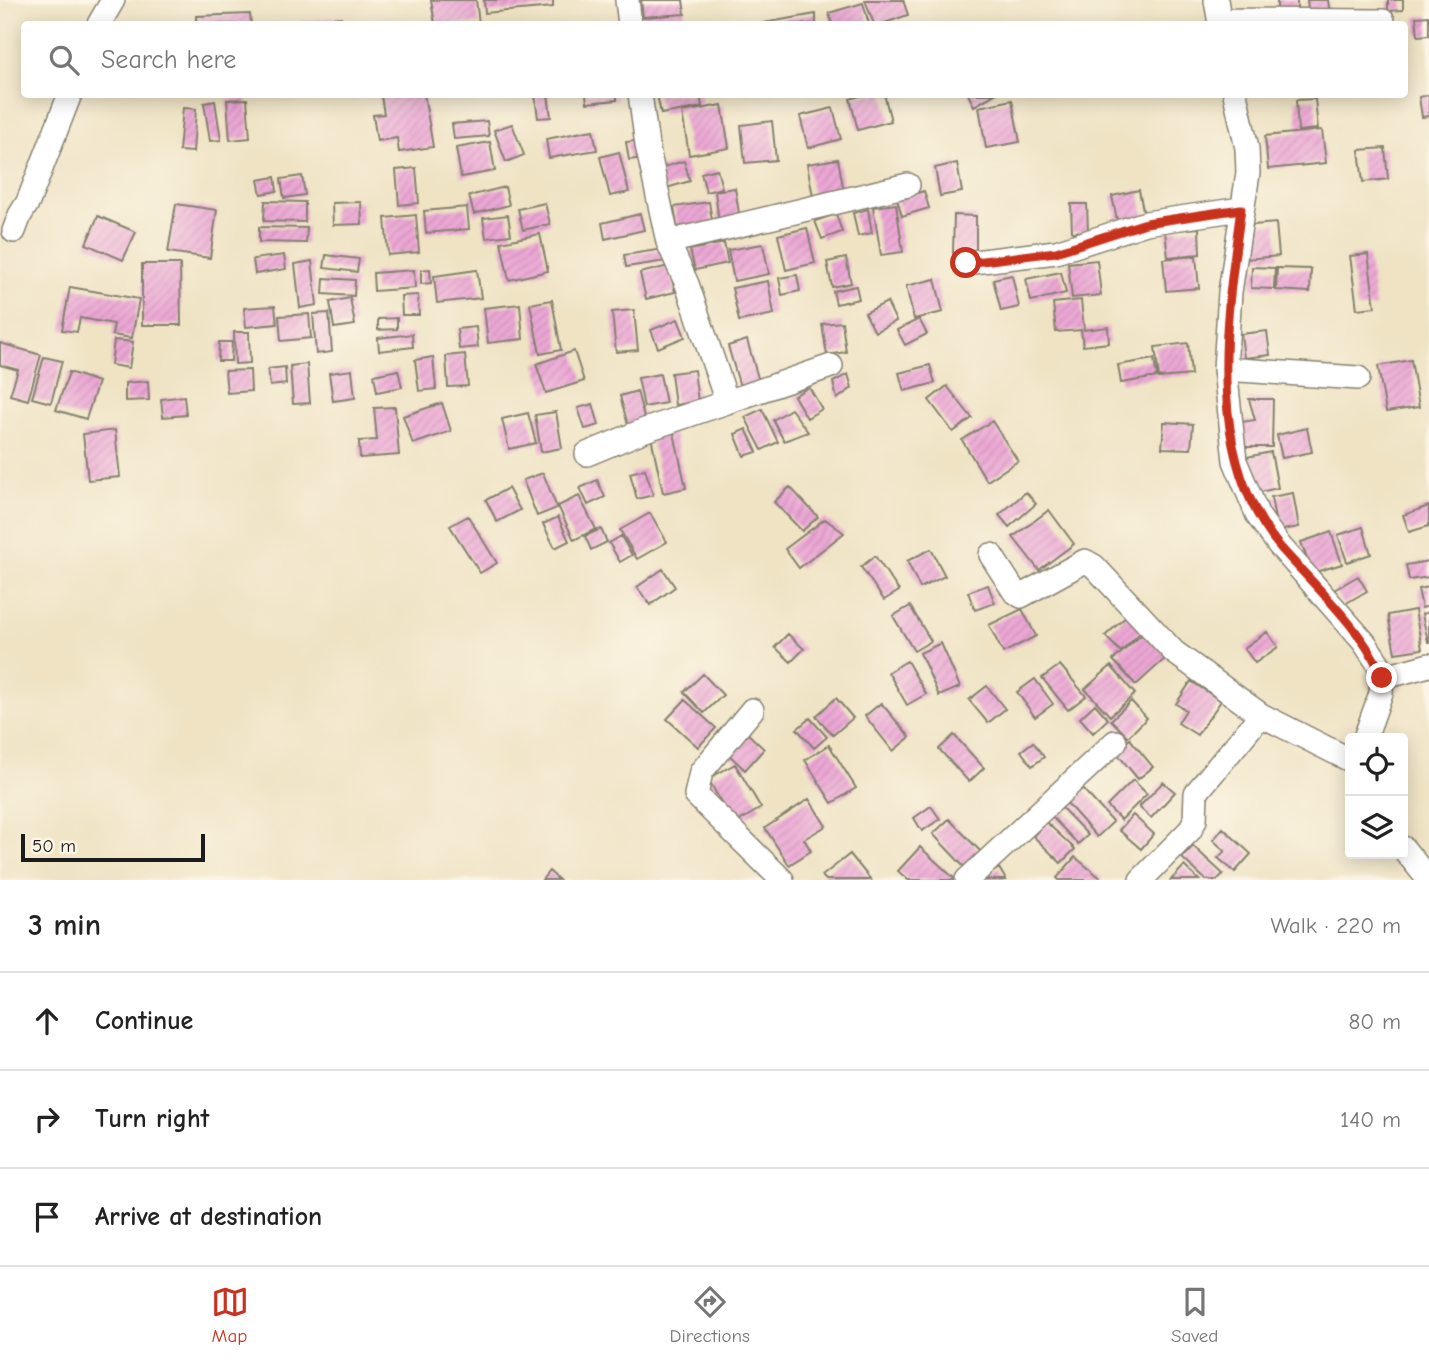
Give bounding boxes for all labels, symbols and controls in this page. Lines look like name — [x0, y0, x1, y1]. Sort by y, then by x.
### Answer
search box — [21, 21, 1408, 98]
icon: search — [45, 41, 83, 79]
text: Search here — [101, 45, 236, 75]
route start — [950, 247, 981, 278]
route end — [1366, 662, 1397, 693]
map controls — [1345, 733, 1408, 859]
button: locate — [1345, 733, 1408, 796]
button: layers — [1345, 796, 1408, 859]
scale bar — [21, 831, 205, 863]
text: 50 m — [32, 835, 76, 857]
text: 3 min — [28, 908, 101, 943]
text: Walk · 220 m — [1270, 912, 1401, 939]
icon: ahead — [28, 1002, 66, 1040]
text: Continue — [95, 1006, 193, 1036]
text: 80 m — [1348, 1008, 1401, 1035]
icon: right — [28, 1100, 66, 1138]
text: Turn right — [95, 1104, 209, 1134]
text: 140 m — [1340, 1106, 1401, 1133]
icon: arrive — [28, 1198, 66, 1236]
text: Arrive at destination — [95, 1202, 322, 1232]
tab: Map — [211, 1283, 249, 1347]
tab: Directions — [670, 1283, 750, 1347]
tab: Saved — [1171, 1283, 1218, 1347]

